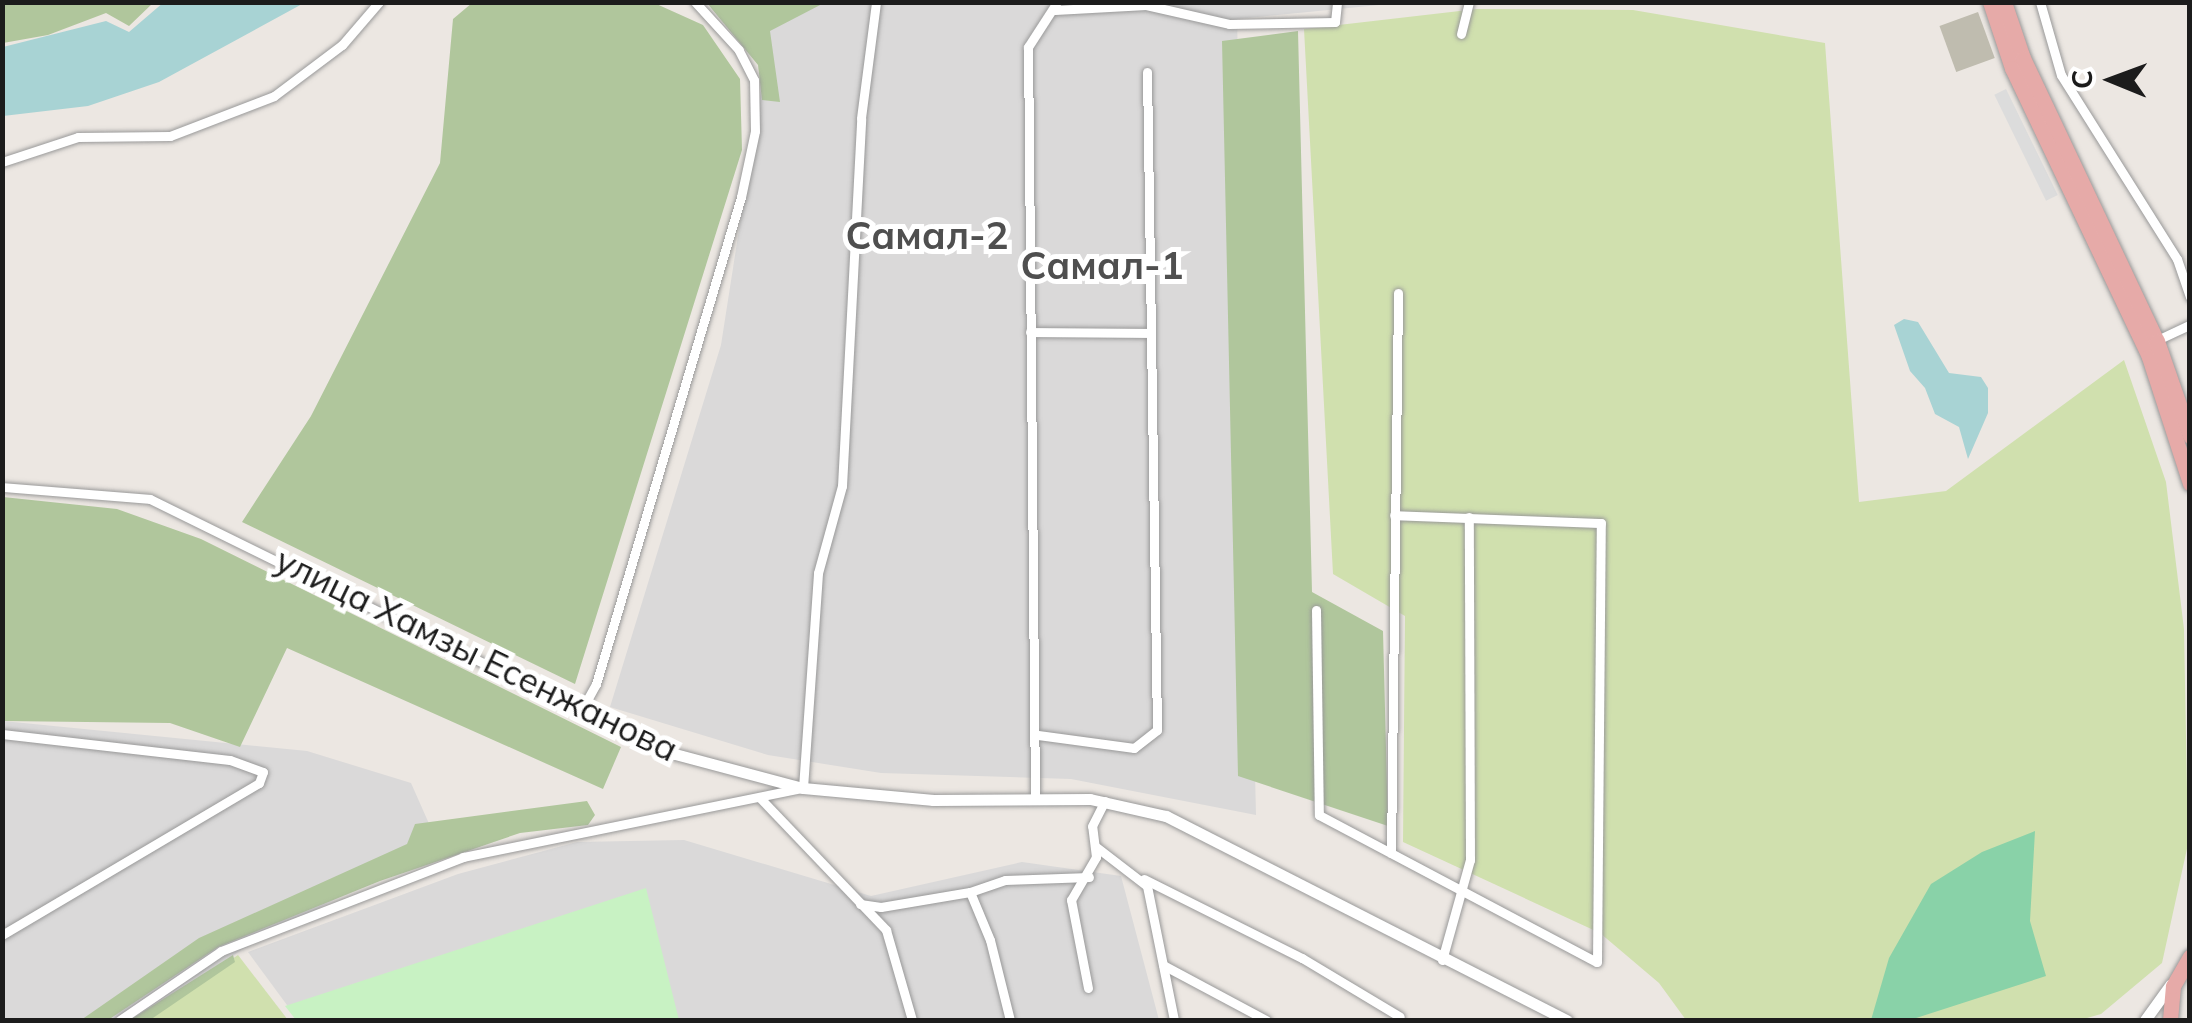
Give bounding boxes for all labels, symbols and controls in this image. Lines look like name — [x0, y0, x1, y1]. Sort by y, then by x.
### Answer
north arrow — [2062, 30, 2162, 130]
text: С — [2064, 70, 2099, 89]
district label: Самал-2 — [846, 213, 1008, 259]
district label: Самал-1 — [1021, 243, 1183, 289]
street label: улица Хамзы Есенжанова — [269, 538, 685, 770]

